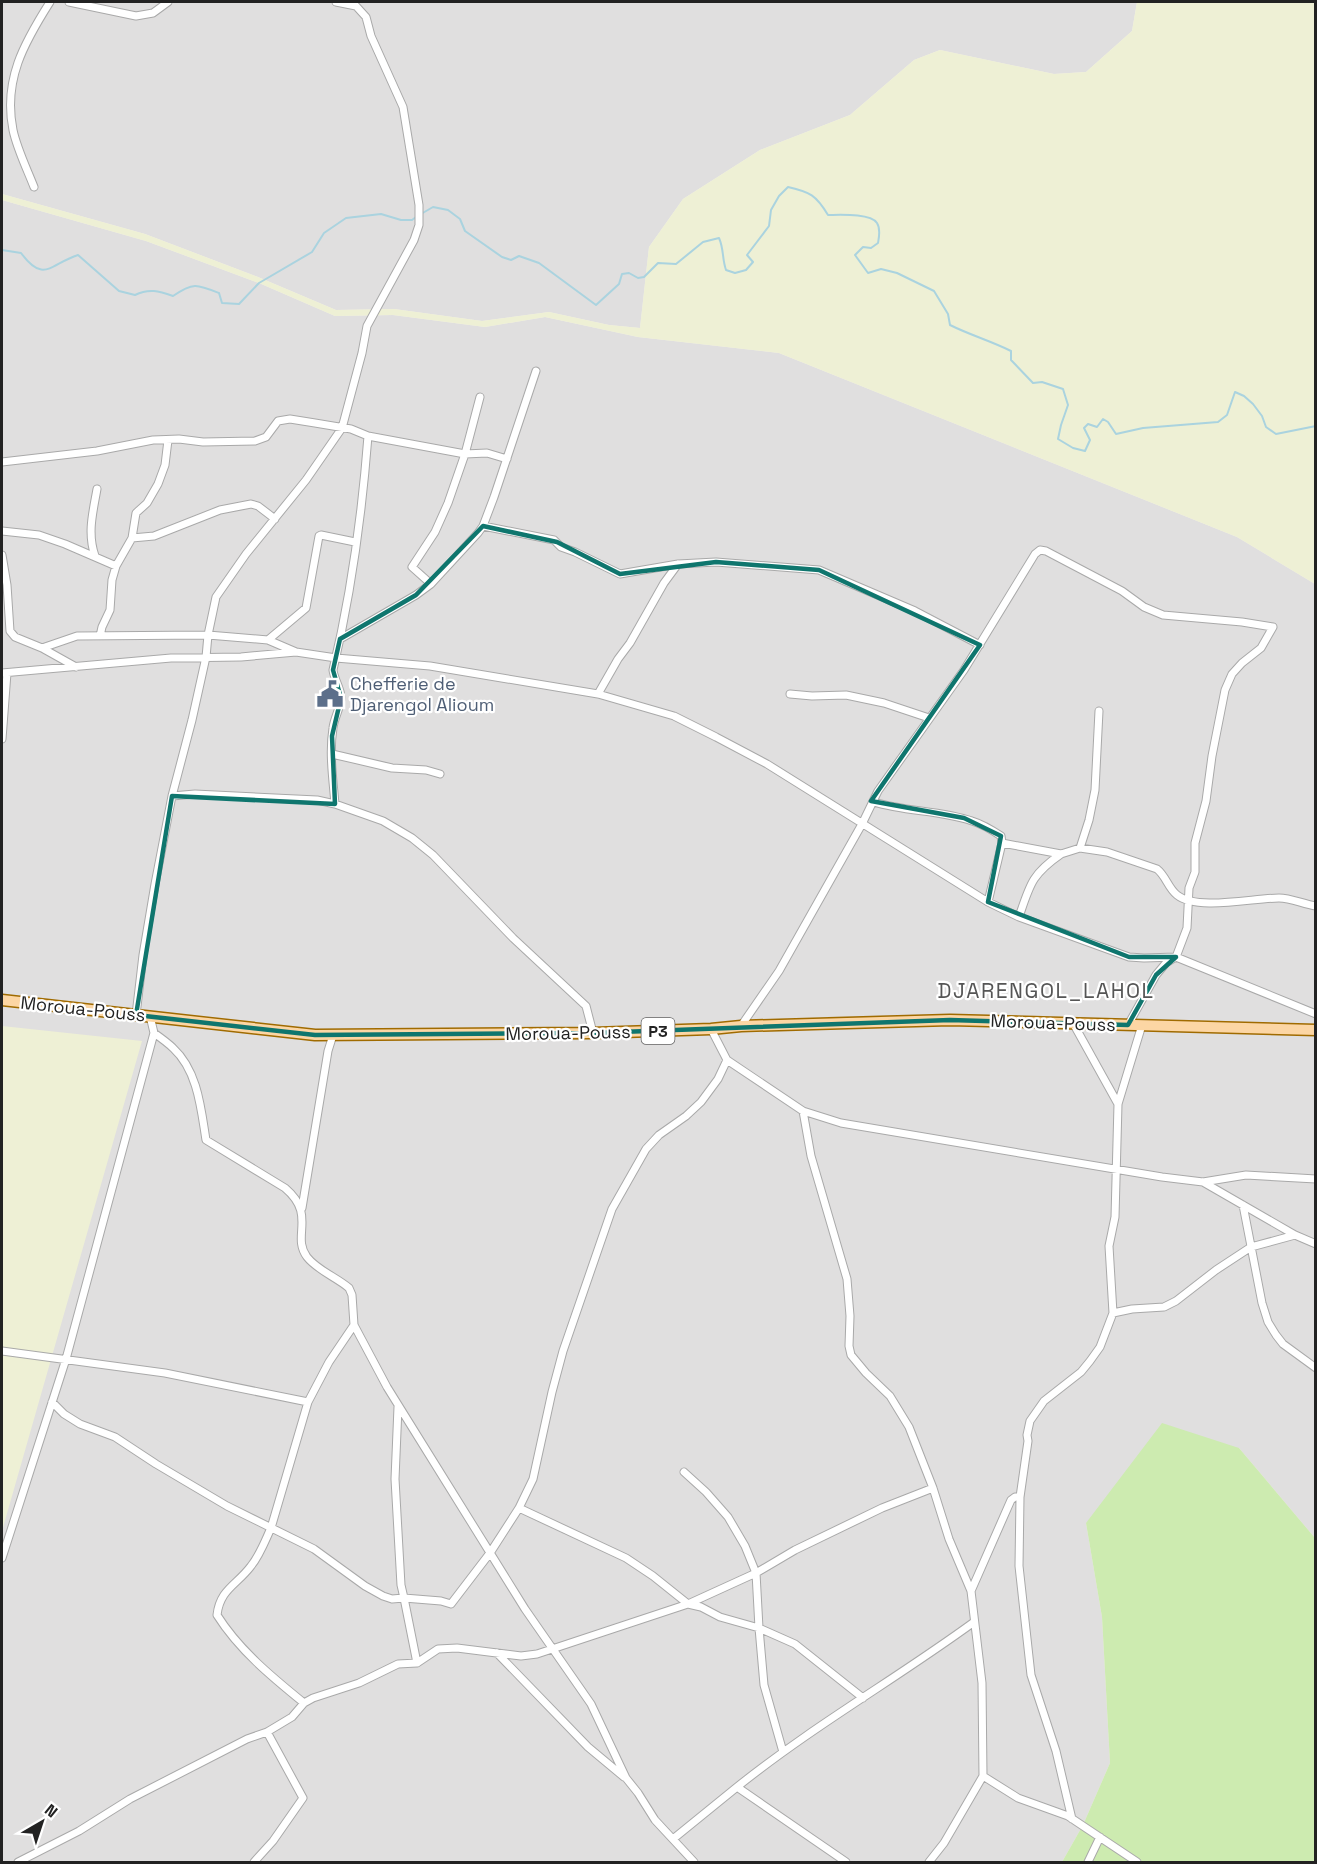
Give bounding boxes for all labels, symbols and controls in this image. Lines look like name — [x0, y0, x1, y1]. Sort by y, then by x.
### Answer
place label: Chefferie de Djarengol Alioum — [350, 672, 494, 716]
public building icon: Chefferie de Djarengol Alioum — [315, 679, 345, 709]
district label: DJARENGOL_LAHOL — [938, 977, 1154, 1004]
street label: Moroua-Pouss — [20, 991, 147, 1026]
street label: Moroua-Pouss — [990, 1009, 1116, 1036]
road number: P3 — [642, 1018, 674, 1044]
street label: Moroua-Pouss — [505, 1020, 631, 1045]
north arrow — [12, 1792, 72, 1852]
text: N — [40, 1799, 62, 1822]

